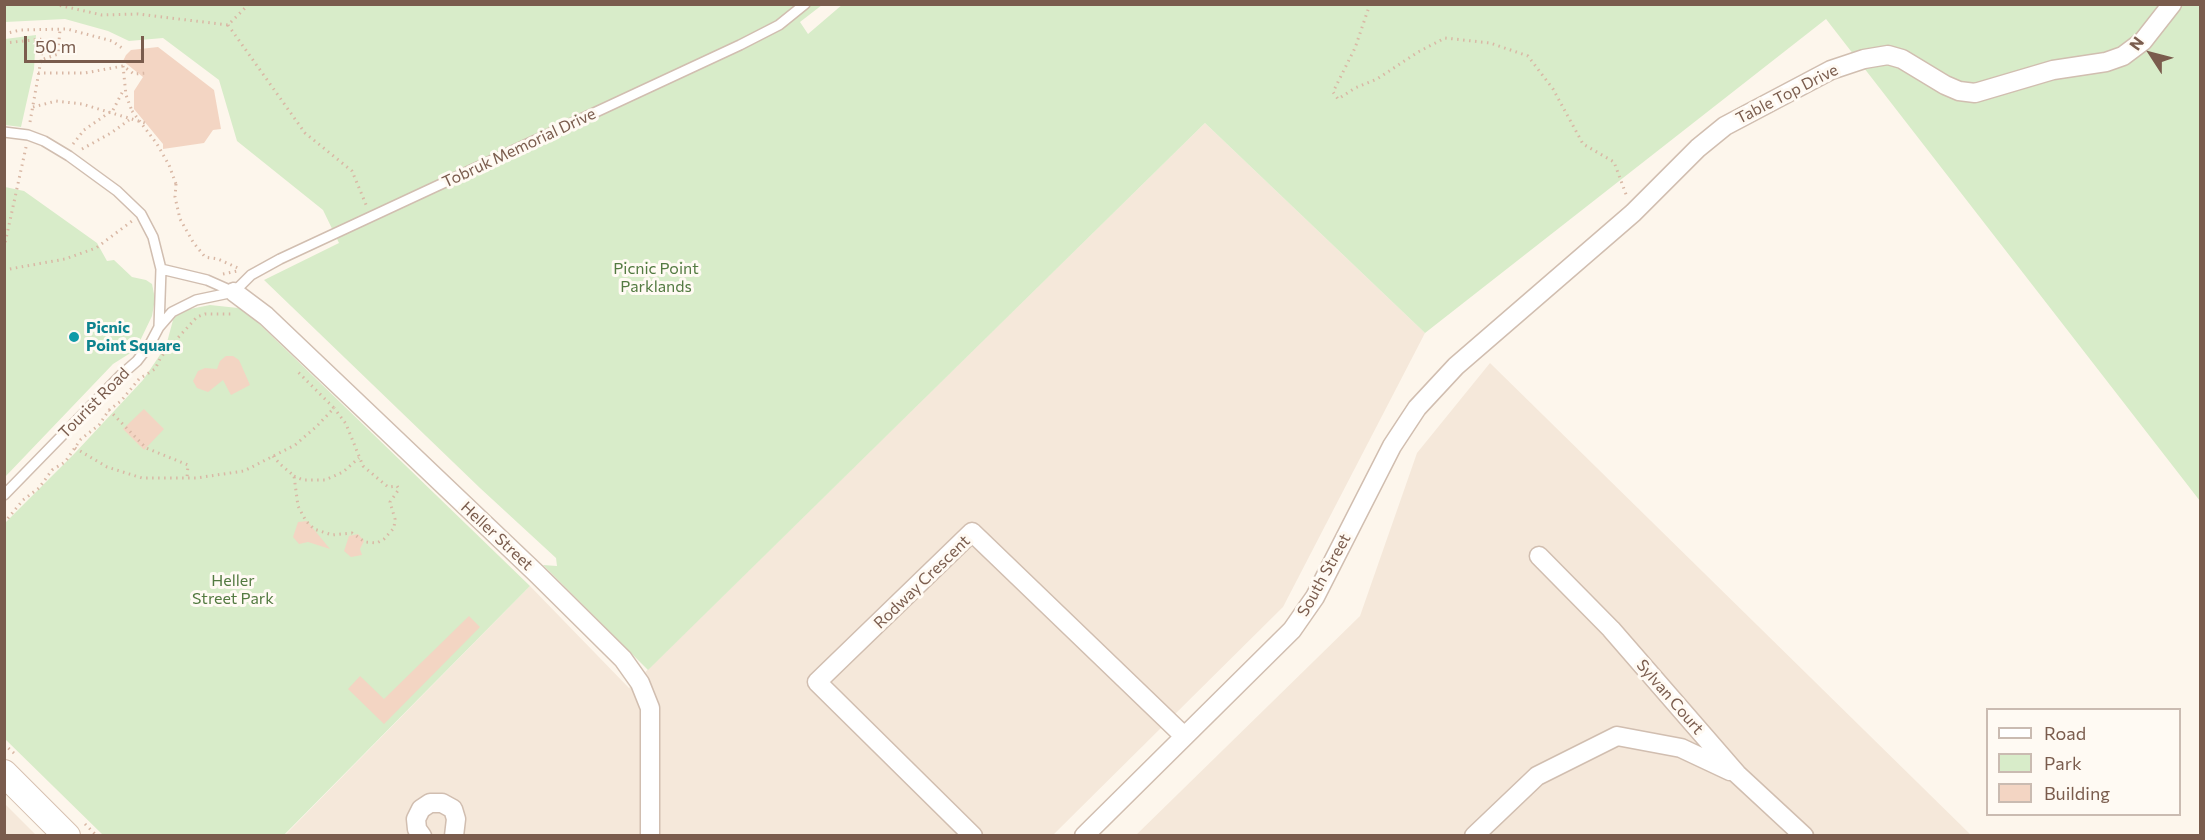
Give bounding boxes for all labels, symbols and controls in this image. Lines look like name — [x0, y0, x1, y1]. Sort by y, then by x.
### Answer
scale bar — [27, 24, 147, 62]
north arrow — [2121, 24, 2181, 84]
text: N — [2125, 33, 2147, 54]
text: 50 m — [35, 35, 76, 57]
street label: Table Top Drive — [1733, 60, 1841, 128]
street label: Tobruk Memorial Drive — [439, 104, 599, 192]
park label: Picnic Point Parklands — [613, 259, 699, 297]
place label: Picnic Point Square — [86, 318, 181, 356]
marker: Picnic Point Square — [67, 330, 81, 344]
street label: Tourist Road — [55, 364, 133, 442]
street label: Heller Street — [457, 498, 537, 574]
street label: South Street — [1293, 530, 1355, 620]
street label: Rodway Crescent — [870, 531, 974, 633]
park label: Heller Street Park — [192, 571, 274, 609]
street label: Sylvan Court — [1632, 656, 1708, 738]
legend — [1986, 708, 2181, 816]
text: Road — [2044, 722, 2086, 744]
text: Park — [2044, 752, 2082, 774]
text: Building — [2044, 782, 2110, 804]

